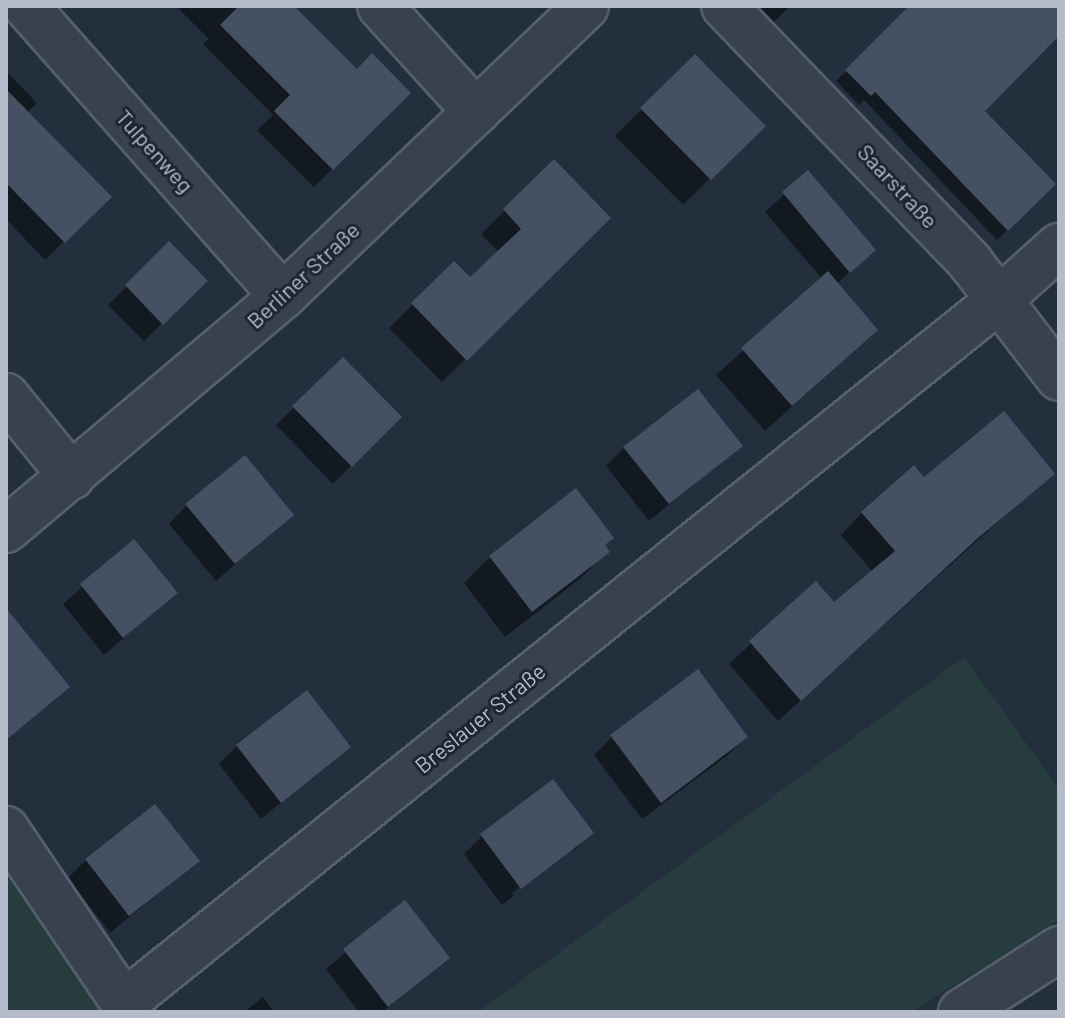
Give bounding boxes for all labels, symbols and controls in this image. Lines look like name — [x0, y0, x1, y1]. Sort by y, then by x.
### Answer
street label: Tulpenweg — [111, 104, 199, 198]
street label: Saarstraße — [853, 139, 943, 233]
street label: Berliner Straße — [241, 216, 365, 334]
street label: Breslauer Straße — [409, 657, 551, 779]

